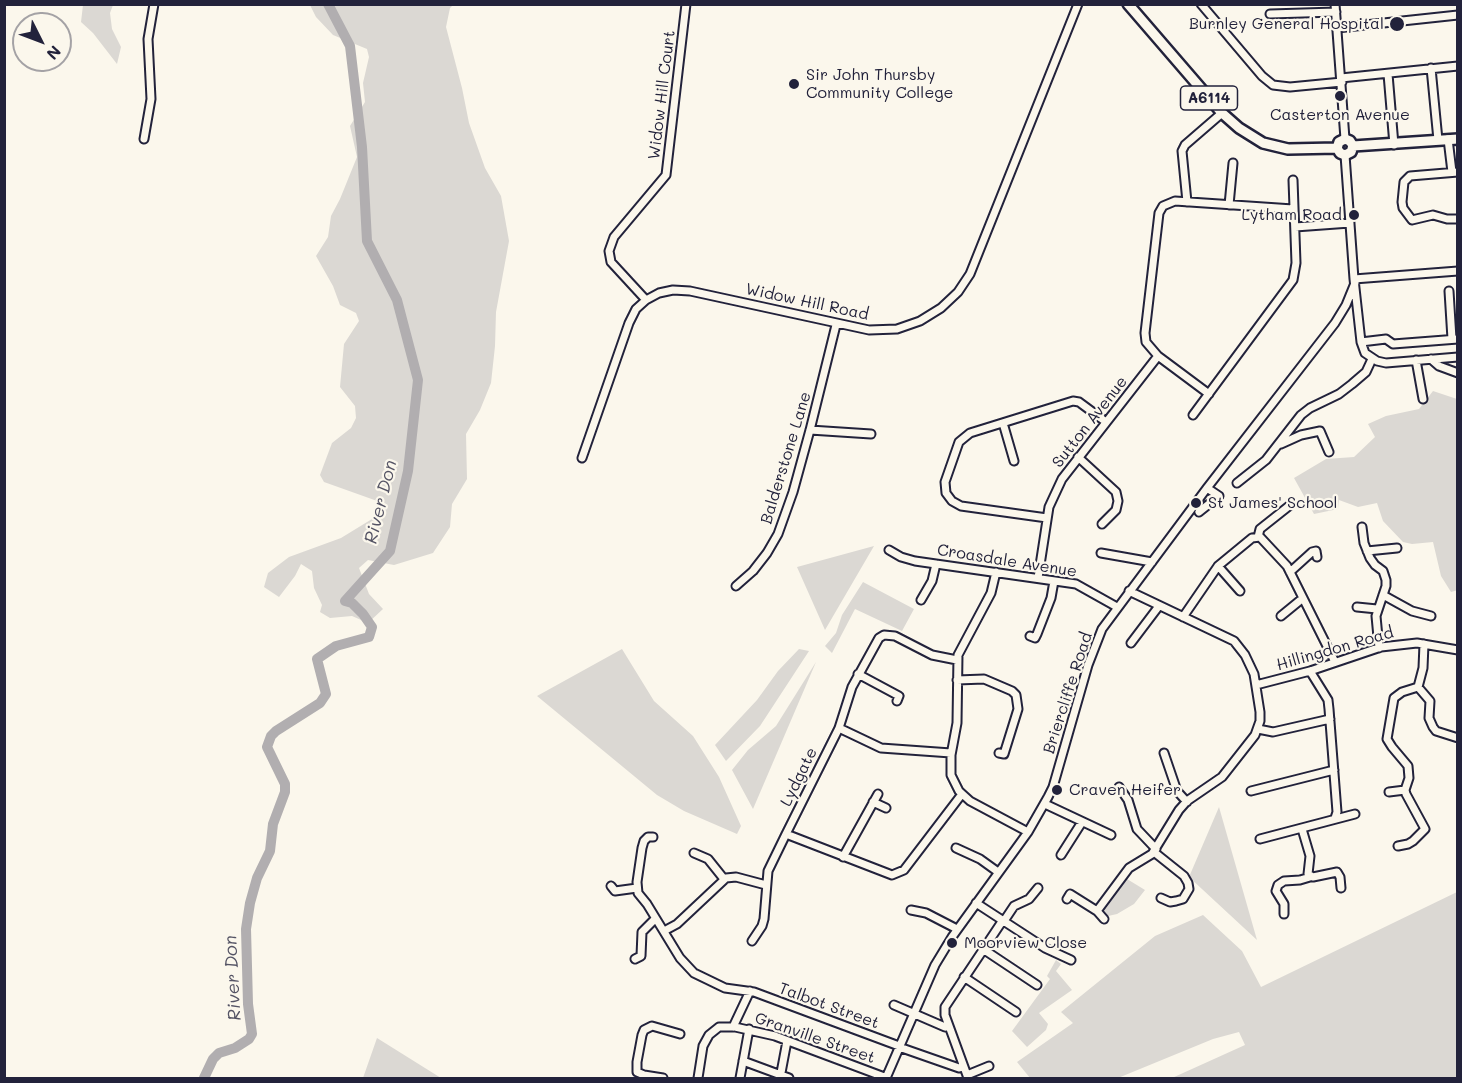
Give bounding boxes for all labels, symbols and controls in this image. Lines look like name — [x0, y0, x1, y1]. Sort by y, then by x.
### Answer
north arrow — [12, 12, 72, 72]
place label: Burnley General Hospital — [1189, 14, 1384, 34]
marker: Burnley General Hospital — [1388, 15, 1406, 33]
street label: Widow Hill Court — [645, 29, 679, 161]
text: N — [42, 41, 66, 65]
place label: Sir John Thursby Community College — [806, 65, 953, 103]
marker: Sir John Thursby Community College — [787, 77, 801, 91]
road number: A6114 — [1180, 86, 1238, 110]
marker: Casterton Avenue — [1333, 89, 1347, 103]
place label: Casterton Avenue — [1270, 105, 1410, 125]
place label: Lytham Road — [1241, 205, 1342, 225]
marker: Lytham Road — [1347, 208, 1361, 222]
street label: Widow Hill Road — [744, 280, 870, 324]
street label: Sutton Avenue — [1048, 372, 1132, 472]
street label: Balderstone Lane — [757, 390, 815, 526]
water label: River Don — [360, 458, 402, 546]
place label: St James' School — [1208, 493, 1337, 513]
marker: St James' School — [1189, 496, 1203, 510]
street label: Croasdale Avenue — [936, 540, 1078, 582]
street label: Hillingdon Road — [1274, 623, 1396, 675]
street label: Briercliffe Road — [1039, 630, 1097, 756]
street label: Lydgate — [777, 744, 821, 810]
place label: Craven Heifer — [1069, 780, 1181, 800]
marker: Craven Heifer — [1050, 783, 1064, 797]
place label: Moorview Close — [964, 933, 1087, 953]
water label: River Don — [220, 935, 246, 1021]
marker: Moorview Close — [945, 936, 959, 950]
street label: Talbot Street — [776, 979, 882, 1033]
street label: Granville Street — [752, 1008, 878, 1068]

